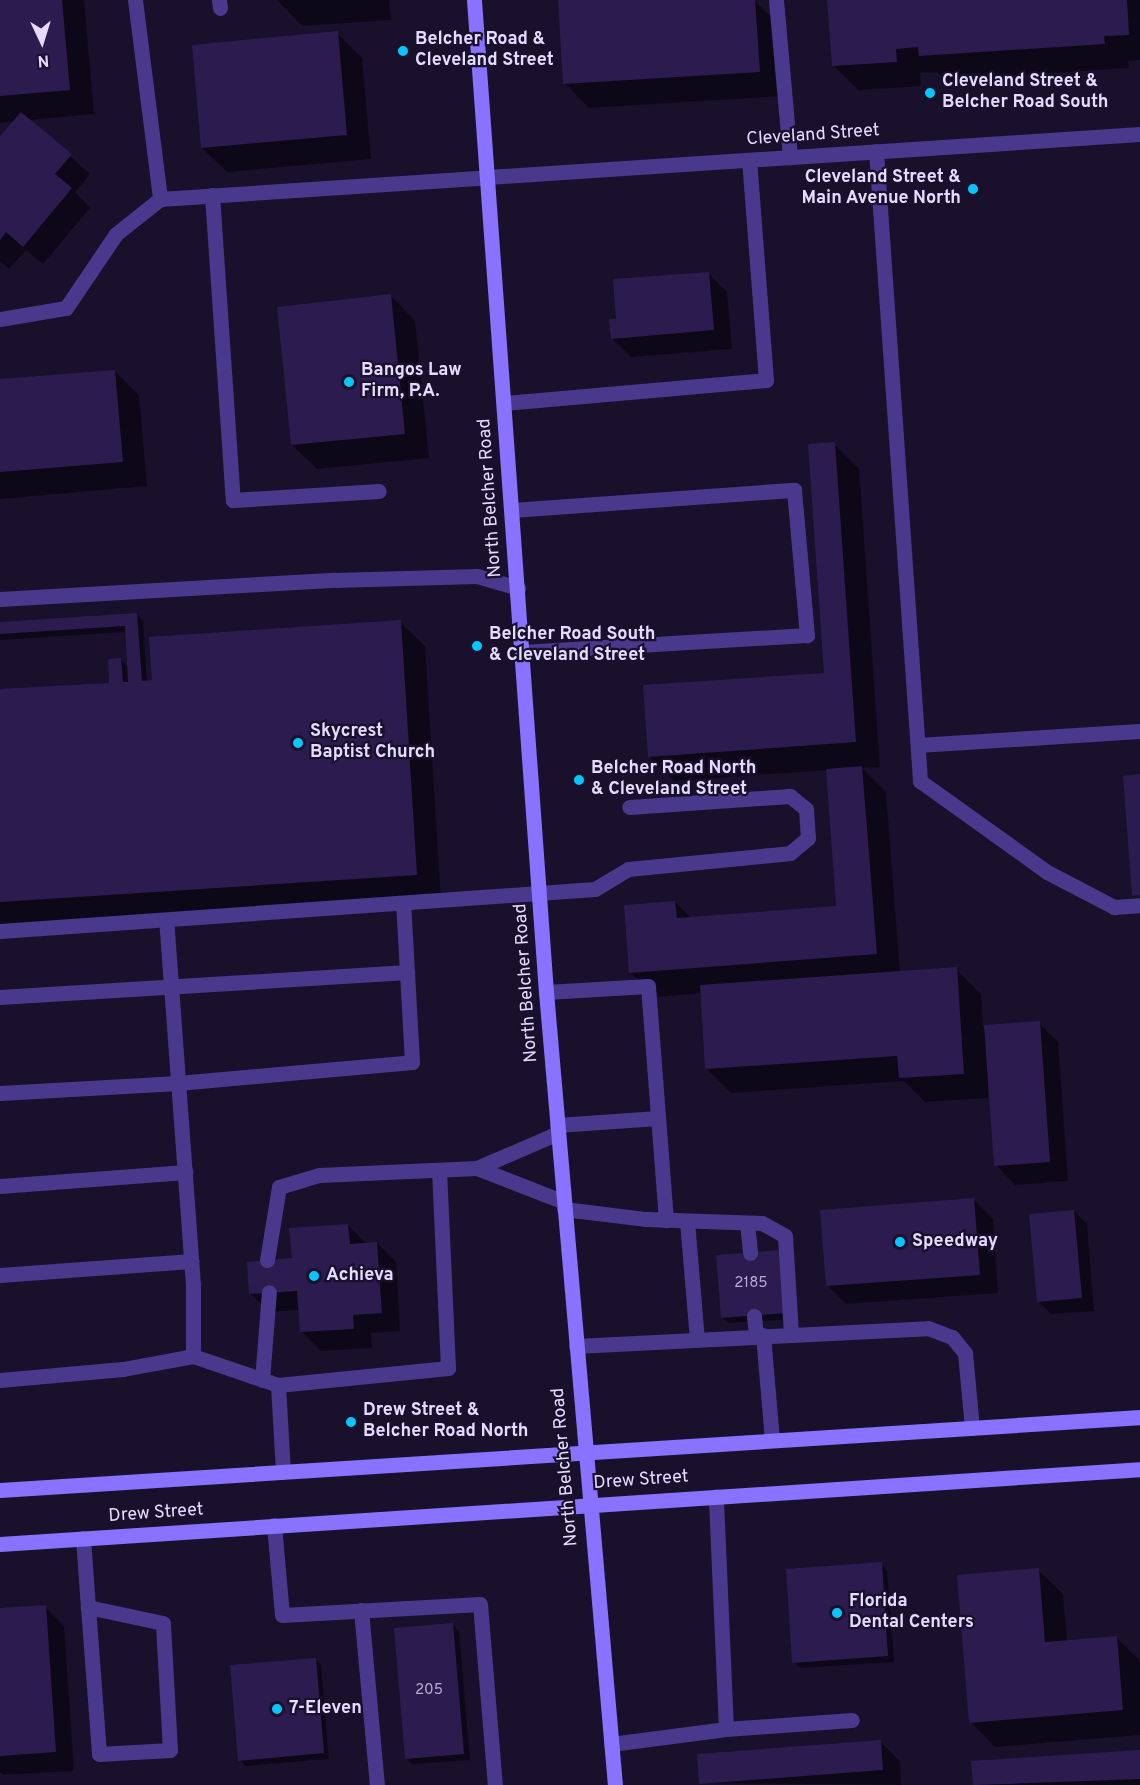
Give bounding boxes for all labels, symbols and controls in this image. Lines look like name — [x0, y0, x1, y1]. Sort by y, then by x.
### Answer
north arrow — [12, 12, 72, 72]
place label: Belcher Road & Cleveland Street — [415, 30, 554, 72]
marker: Belcher Road & Cleveland Street — [396, 44, 410, 58]
text: N — [37, 50, 50, 70]
place label: Cleveland Street & Belcher Road South — [942, 72, 1108, 115]
marker: Cleveland Street & Belcher Road South — [923, 86, 937, 100]
street label: Cleveland Street — [746, 121, 880, 151]
place label: Cleveland Street & Main Avenue North — [801, 168, 961, 210]
marker: Cleveland Street & Main Avenue North — [966, 182, 980, 196]
place label: Bangos Law Firm, P.A. — [361, 361, 462, 404]
marker: Bangos Law Firm, P.A. — [342, 375, 356, 389]
street label: North Belcher Road — [475, 418, 507, 578]
place label: Belcher Road South & Cleveland Street — [489, 625, 655, 668]
marker: Belcher Road South & Cleveland Street — [470, 639, 484, 653]
place label: Skycrest Baptist Church — [310, 722, 435, 764]
marker: Skycrest Baptist Church — [291, 736, 305, 750]
place label: Belcher Road North & Cleveland Street — [591, 759, 756, 802]
marker: Belcher Road North & Cleveland Street — [572, 773, 586, 787]
street label: North Belcher Road — [511, 903, 543, 1063]
place label: Speedway — [912, 1231, 998, 1253]
marker: Speedway — [893, 1235, 907, 1249]
place label: Achieva — [326, 1265, 394, 1287]
marker: Achieva — [307, 1269, 321, 1283]
house number: 2185 — [734, 1275, 768, 1293]
street label: North Belcher Road — [548, 1387, 584, 1547]
place label: Drew Street & Belcher Road North — [363, 1401, 528, 1444]
marker: Drew Street & Belcher Road North — [344, 1415, 358, 1429]
street label: Drew Street — [593, 1467, 689, 1495]
street label: Drew Street — [108, 1500, 204, 1528]
place label: Florida Dental Centers — [849, 1592, 974, 1634]
marker: Florida Dental Centers — [830, 1606, 844, 1620]
house number: 205 — [415, 1682, 443, 1700]
place label: 7-Eleven — [289, 1698, 362, 1720]
marker: 7-Eleven — [270, 1702, 284, 1716]

